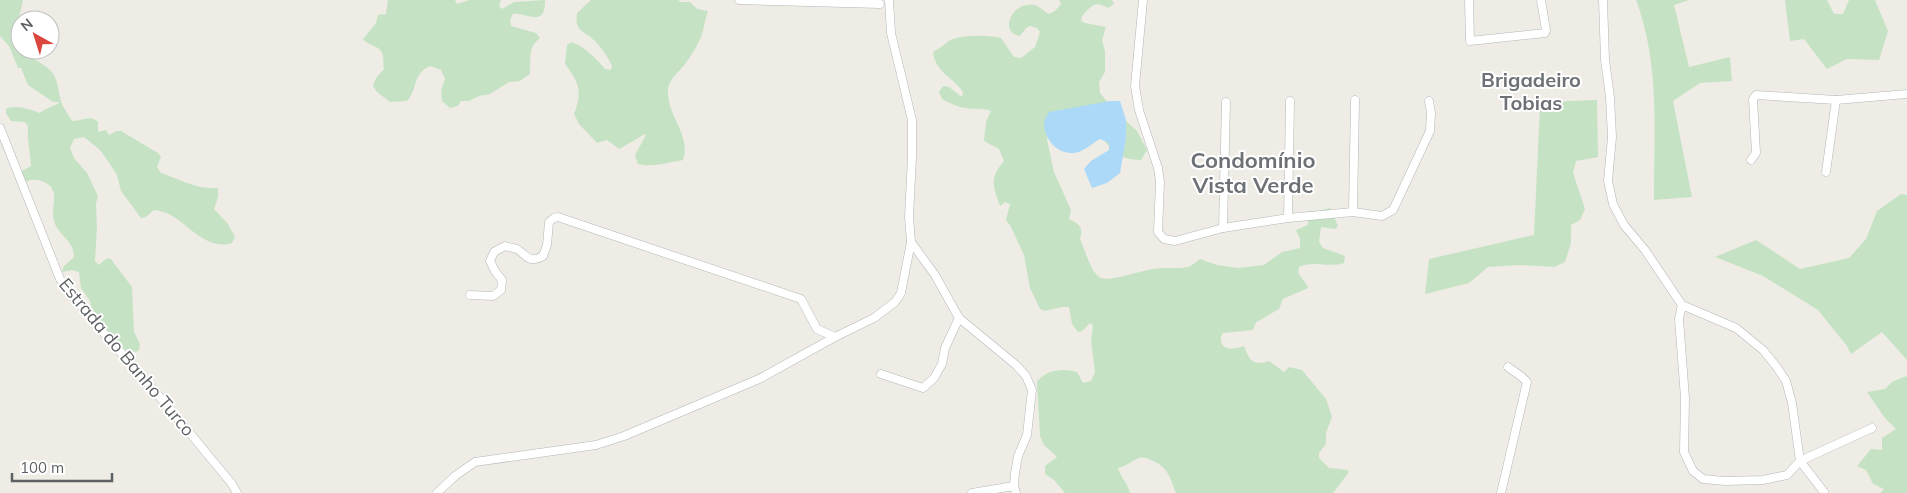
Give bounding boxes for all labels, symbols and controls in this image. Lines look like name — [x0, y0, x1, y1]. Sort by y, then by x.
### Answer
north arrow — [10, 10, 60, 60]
text: N — [17, 15, 37, 35]
district label: Brigadeiro Tobias — [1481, 67, 1581, 115]
district label: Condomínio Vista Verde — [1191, 146, 1315, 199]
street label: Estrada do Banho Turco — [54, 273, 200, 441]
scale bar — [12, 450, 112, 482]
text: 100 m — [20, 458, 64, 477]

